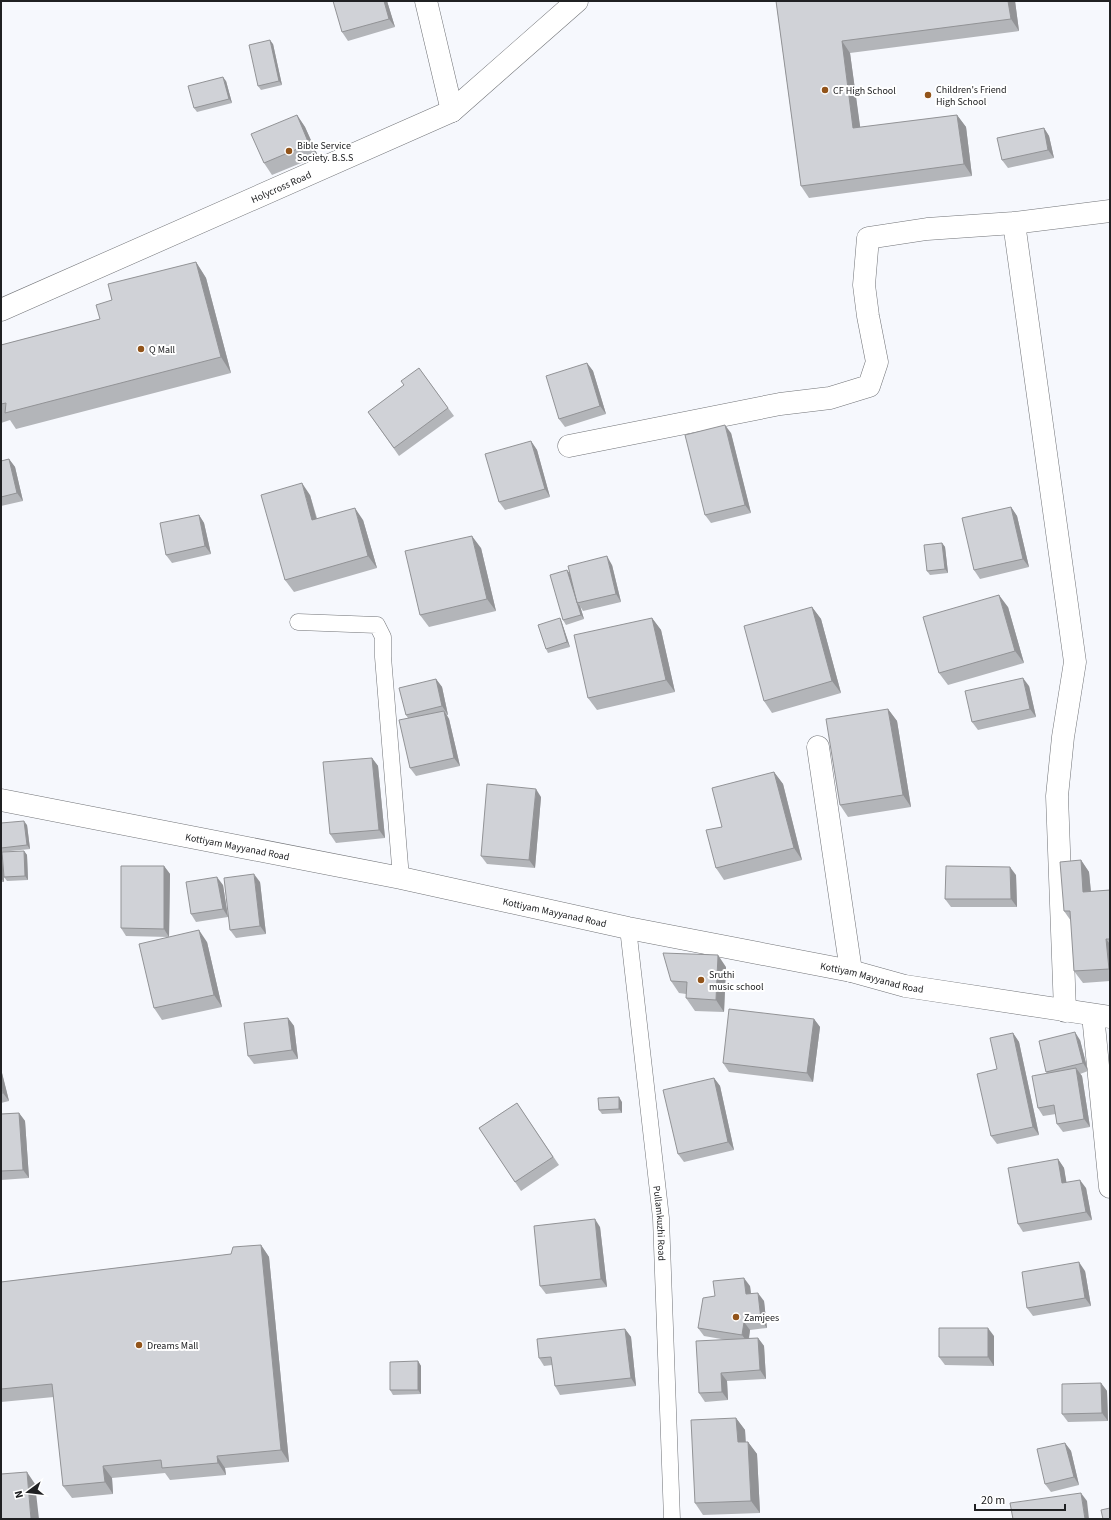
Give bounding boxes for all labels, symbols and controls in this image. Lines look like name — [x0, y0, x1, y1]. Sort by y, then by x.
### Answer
place label: Children's Friend High School — [936, 83, 1007, 109]
place label: CF High School — [833, 84, 896, 98]
marker: CF High School — [820, 85, 830, 95]
marker: Children's Friend High School — [923, 90, 933, 100]
place label: Bible Service Society. B.S.S — [297, 139, 353, 165]
marker: Bible Service Society. B.S.S — [284, 146, 294, 156]
street label: Holycross Road — [249, 168, 314, 207]
place label: Q Mall — [149, 343, 175, 357]
marker: Q Mall — [136, 344, 146, 354]
street label: Kottiyam Mayyanad Road — [184, 830, 291, 864]
street label: Kottiyam Mayyanad Road — [501, 895, 608, 931]
street label: Kottiyam Mayyanad Road — [819, 959, 925, 997]
place label: Sruthi music school — [709, 968, 764, 994]
marker: Sruthi music school — [696, 975, 706, 985]
street label: Pullamkuzhi Road — [649, 1185, 669, 1261]
place label: Zamjees — [744, 1311, 779, 1325]
marker: Zamjees — [731, 1312, 741, 1322]
place label: Dreams Mall — [147, 1339, 199, 1353]
marker: Dreams Mall — [134, 1340, 144, 1350]
north arrow — [8, 1472, 48, 1512]
scale bar — [975, 1486, 1065, 1512]
text: N — [11, 1489, 27, 1500]
text: 20 m — [981, 1492, 1005, 1509]

